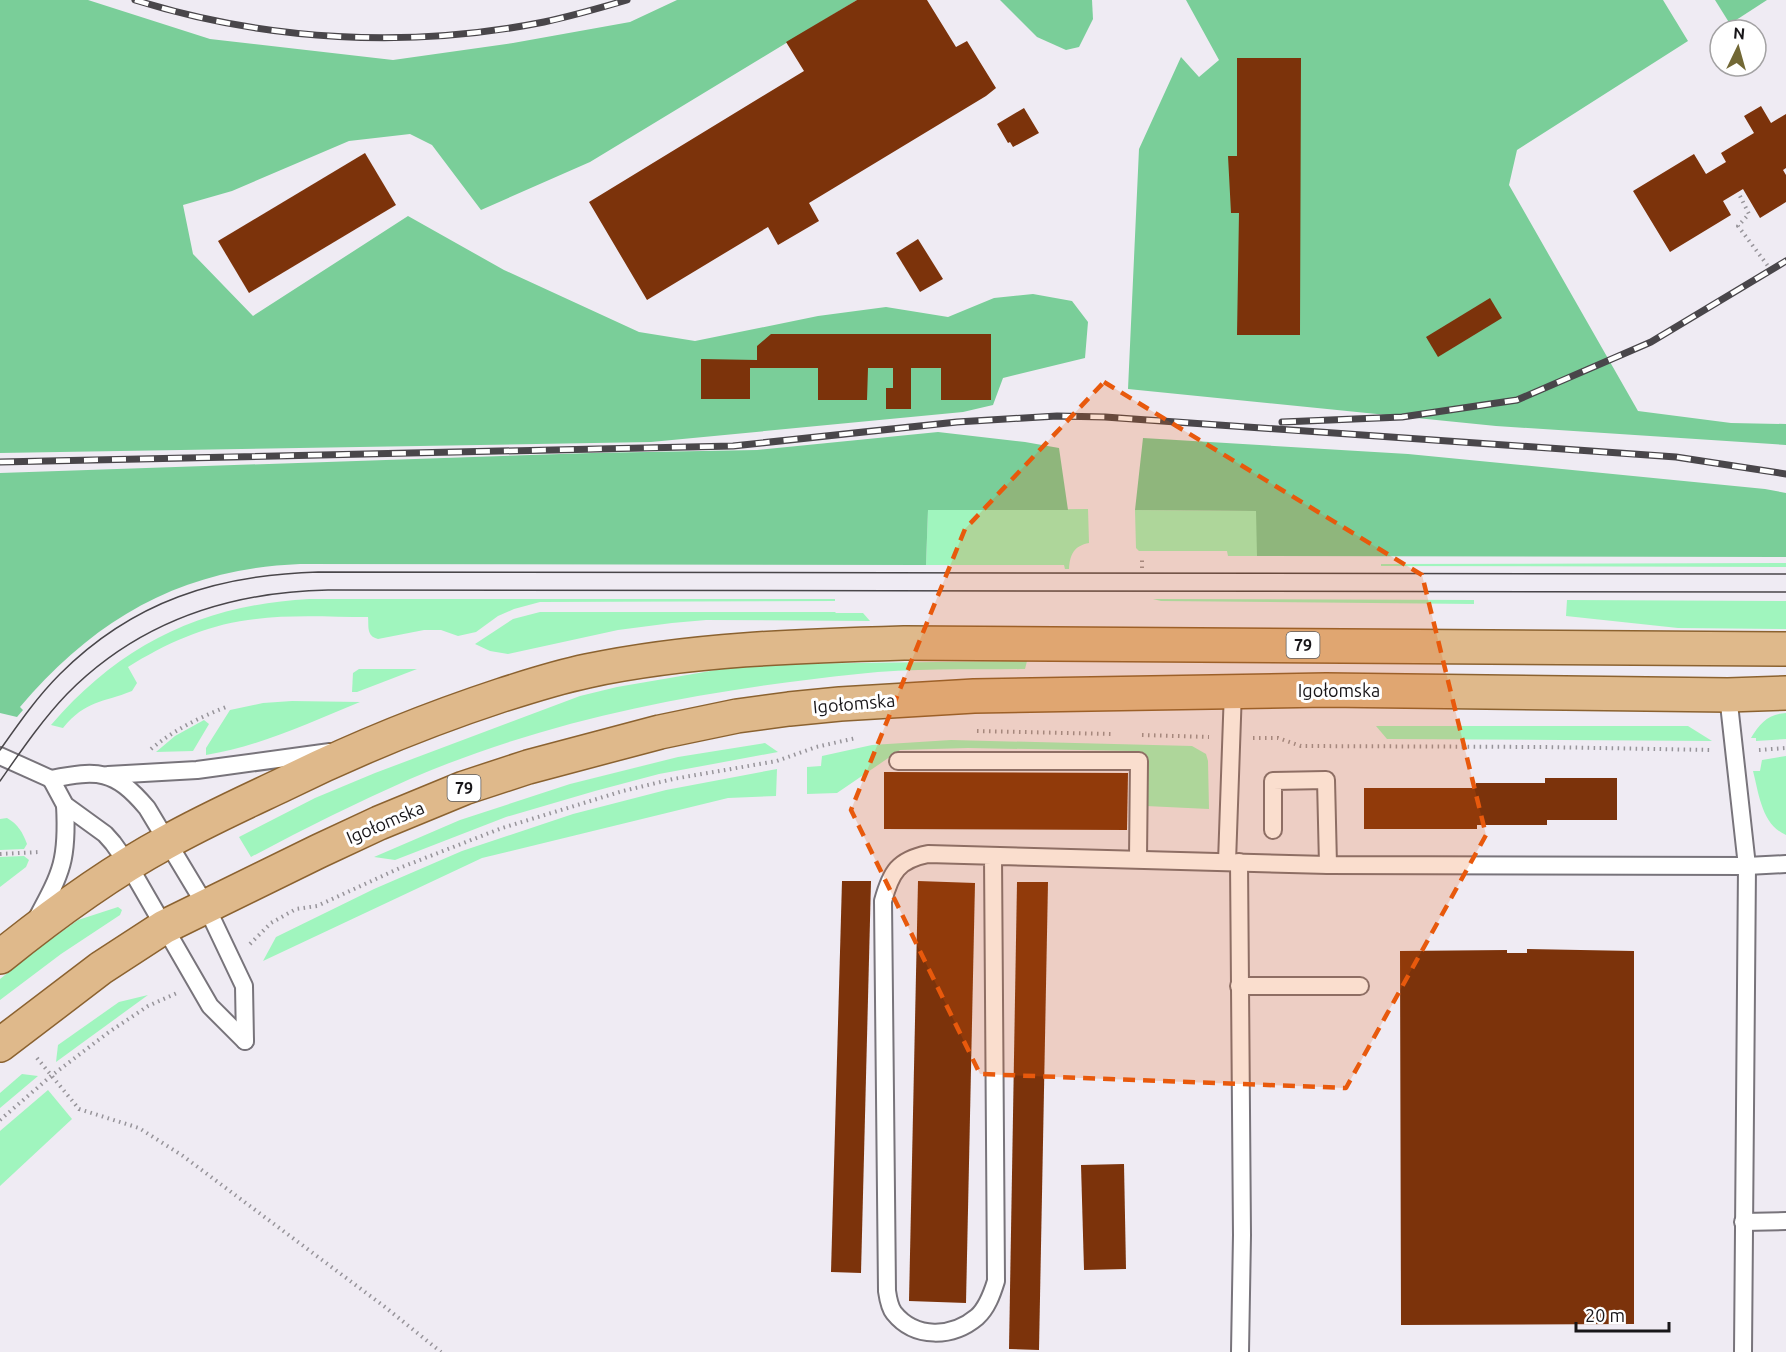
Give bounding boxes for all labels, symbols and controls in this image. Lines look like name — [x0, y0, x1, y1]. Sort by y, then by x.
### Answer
north arrow — [1708, 18, 1768, 78]
text: N — [1733, 24, 1746, 43]
road number: 79 — [1286, 632, 1320, 658]
street label: Igołomska — [1298, 680, 1380, 700]
street label: Igołomska — [812, 689, 896, 717]
road number: 79 — [448, 775, 480, 801]
street label: Igołomska — [343, 797, 427, 847]
scale bar — [1576, 1295, 1669, 1333]
text: 20 m — [1585, 1305, 1625, 1325]

